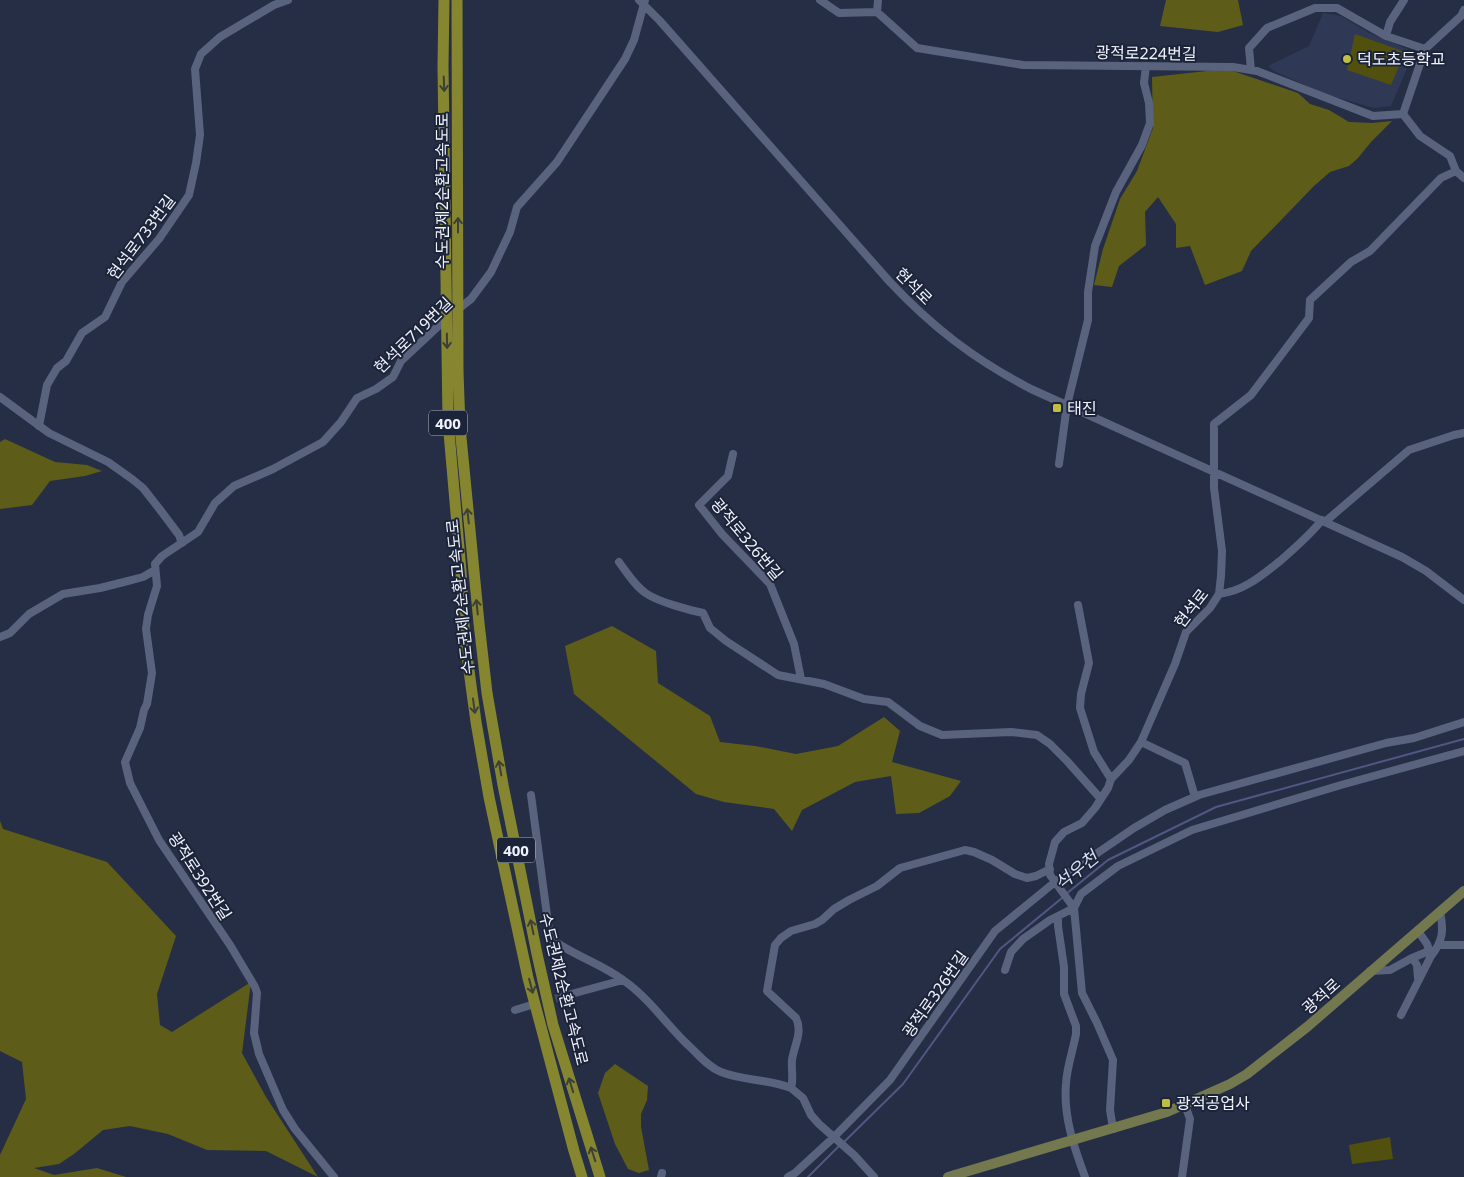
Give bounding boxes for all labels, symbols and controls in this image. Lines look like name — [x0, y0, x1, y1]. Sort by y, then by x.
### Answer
street label: 광적로224번길 — [1095, 41, 1197, 65]
place label: 덕도초등학교 — [1357, 48, 1445, 70]
marker: 덕도초등학교 — [1341, 53, 1353, 65]
one-way arrow — [439, 75, 448, 91]
street label: 수도권제2순환고속도로 — [431, 113, 453, 269]
street label: 현석로733번길 — [102, 190, 180, 284]
one-way arrow — [453, 217, 463, 234]
street label: 현석로 — [891, 263, 938, 310]
street label: 현석로719번길 — [369, 292, 457, 378]
one-way arrow — [442, 332, 452, 348]
place label: 태진 — [1067, 397, 1096, 419]
marker: 태진 — [1051, 402, 1063, 414]
road number: 400 — [429, 410, 467, 436]
street label: 광적로326번길 — [706, 493, 788, 585]
one-way arrow — [463, 508, 473, 524]
street label: 수도권제2순환고속도로 — [441, 518, 479, 676]
street label: 현석로 — [1169, 584, 1213, 632]
one-way arrow — [472, 599, 482, 615]
one-way arrow — [469, 698, 479, 714]
one-way arrow — [494, 760, 504, 776]
street label: 광적로392번길 — [163, 828, 237, 924]
road number: 400 — [497, 838, 535, 862]
water label: 석우천 — [1049, 844, 1105, 895]
street label: 수도권제2순환고속도로 — [534, 910, 594, 1068]
one-way arrow — [526, 920, 536, 936]
street label: 광적로326번길 — [897, 946, 973, 1042]
street label: 광적로 — [1297, 973, 1345, 1019]
one-way arrow — [526, 977, 536, 993]
one-way arrow — [566, 1077, 576, 1093]
place label: 광적공업사 — [1176, 1092, 1250, 1114]
marker: 광적공업사 — [1160, 1097, 1172, 1109]
one-way arrow — [587, 1146, 597, 1162]

